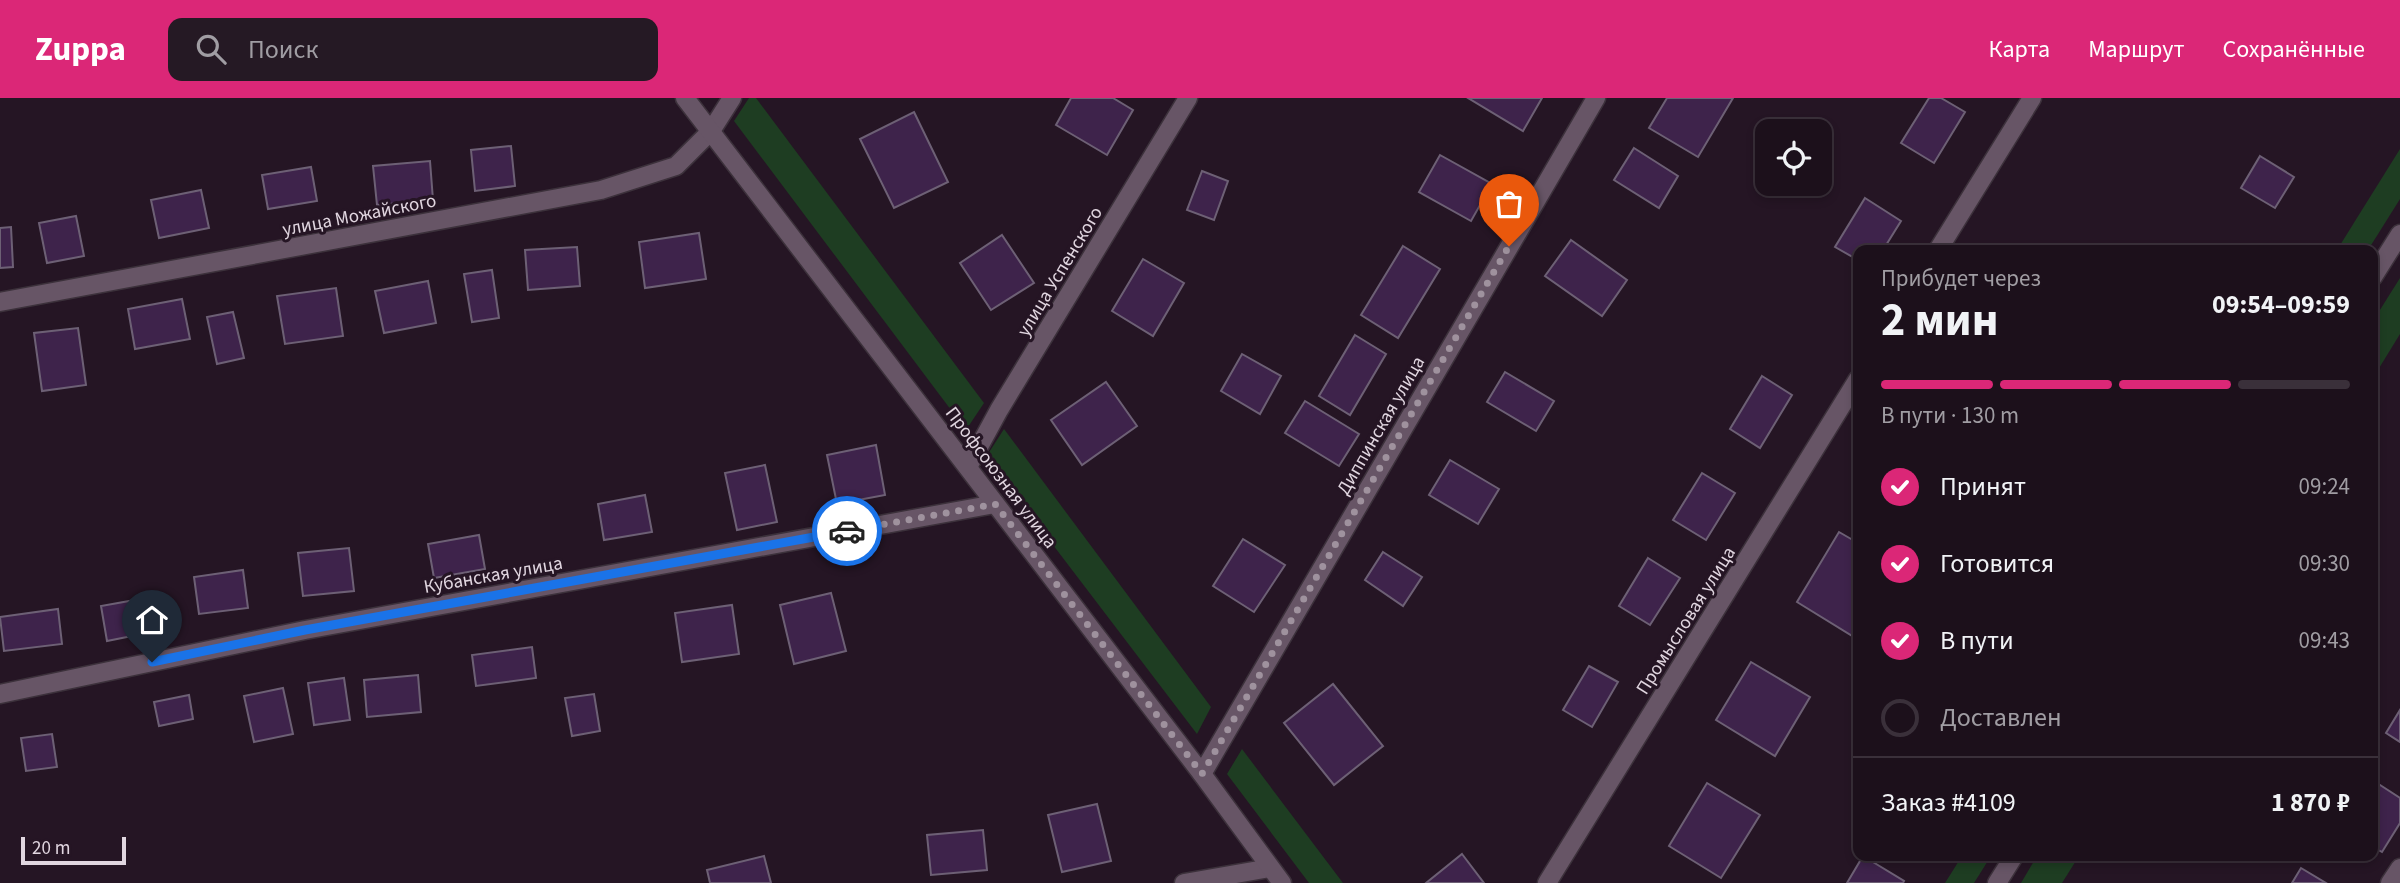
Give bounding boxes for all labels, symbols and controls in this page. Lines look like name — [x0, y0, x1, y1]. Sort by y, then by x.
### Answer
search box — [168, 18, 658, 81]
text: Zuppa — [35, 26, 126, 73]
icon: search — [192, 30, 230, 68]
text: Поиск — [248, 31, 318, 68]
text: Карта — [1989, 32, 2050, 67]
text: Маршрут — [2088, 32, 2184, 67]
text: Сохранённые — [2222, 32, 2365, 67]
map controls — [1755, 119, 1832, 196]
button: locate — [1755, 119, 1832, 196]
pin — [1479, 174, 1539, 246]
icon: bag — [1490, 185, 1528, 223]
street label: улица Можайского — [280, 187, 439, 244]
street label: улица Успенского — [1011, 202, 1110, 342]
text: Прибудет через — [1881, 262, 2041, 295]
text: 09:54–09:59 — [2212, 286, 2350, 323]
text: 2 мин — [1881, 288, 1998, 353]
street label: Диппинская улица — [1331, 351, 1432, 500]
text: В пути · 130 m — [1881, 399, 2019, 432]
street label: Профсоюзная улица — [938, 401, 1063, 555]
icon: check — [1881, 468, 1919, 506]
text: Принят — [1940, 468, 2026, 505]
text: 09:24 — [2299, 470, 2350, 503]
courier — [812, 496, 882, 566]
icon: car — [828, 512, 866, 550]
street label: Промысловая улица — [1630, 542, 1743, 700]
icon: check — [1881, 545, 1919, 583]
text: Готовится — [1940, 545, 2054, 582]
text: 09:30 — [2299, 547, 2350, 580]
street label: Кубанская улица — [422, 550, 565, 601]
pin — [122, 590, 182, 662]
icon: home — [133, 601, 171, 639]
icon: check — [1881, 622, 1919, 660]
text: В пути — [1940, 622, 2014, 659]
text: 09:43 — [2299, 624, 2350, 657]
text: Доставлен — [1940, 699, 2062, 736]
text: Заказ #4109 — [1881, 784, 2016, 821]
text: 1 870 ₽ — [2271, 784, 2350, 821]
scale bar — [21, 834, 126, 866]
text: 20 m — [32, 835, 70, 862]

